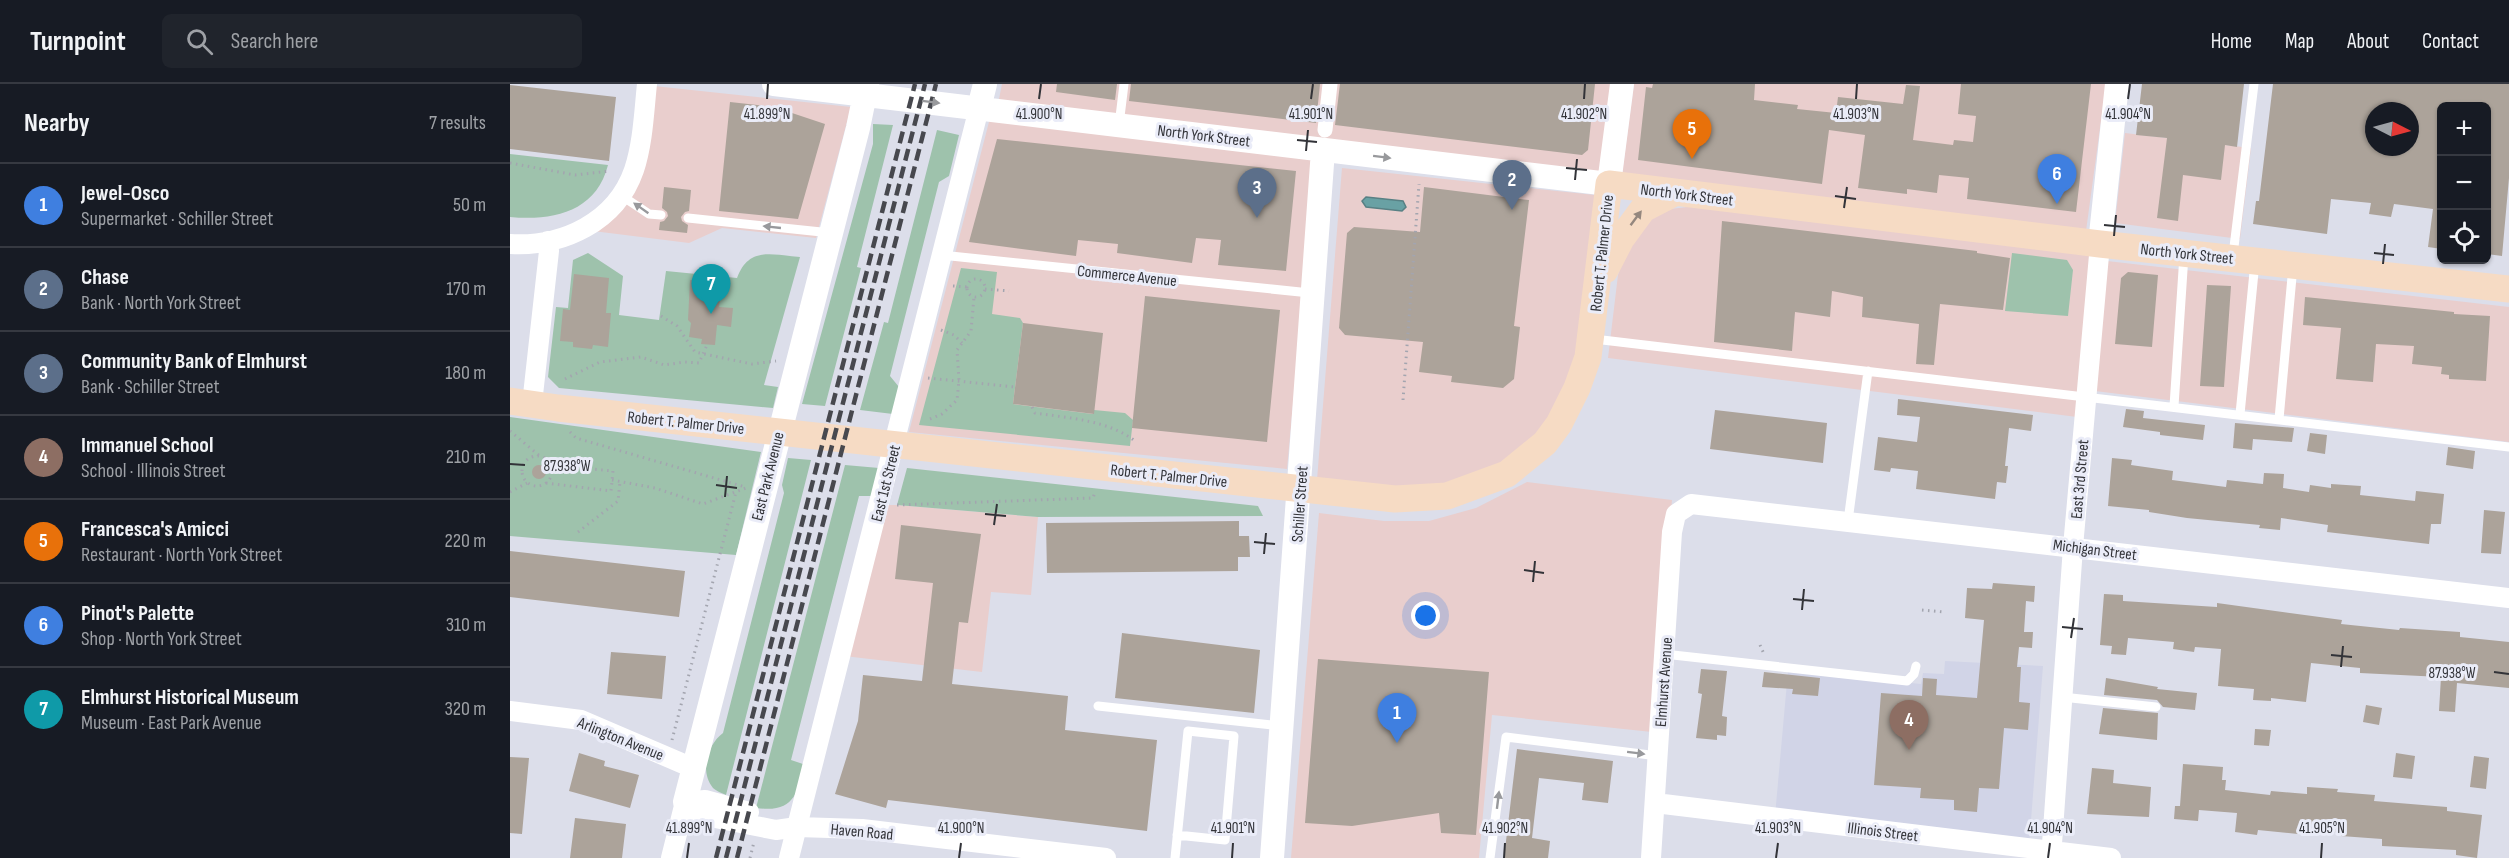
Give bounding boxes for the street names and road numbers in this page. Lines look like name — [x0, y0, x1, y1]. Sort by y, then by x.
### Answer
street label: North York Street — [1156, 121, 1251, 152]
street label: North York Street — [1639, 180, 1734, 211]
street label: Robert T. Palmer Drive — [1587, 194, 1618, 313]
street label: North York Street — [2139, 240, 2234, 269]
street label: Commerce Avenue — [1076, 262, 1178, 291]
street label: Robert T. Palmer Drive — [626, 408, 745, 439]
street label: East Park Avenue — [748, 430, 789, 523]
street label: East 3rd Street — [2068, 438, 2093, 520]
street label: East 1st Street — [868, 443, 905, 524]
street label: Robert T. Palmer Drive — [1109, 461, 1228, 492]
street label: Schiller Street — [1288, 465, 1313, 543]
street label: Michigan Street — [2052, 536, 2138, 565]
street label: Elmhurst Avenue — [1652, 637, 1677, 728]
street label: Arlington Avenue — [574, 713, 666, 765]
street label: Illinois Street — [1846, 819, 1919, 846]
street label: Haven Road — [830, 820, 894, 845]

